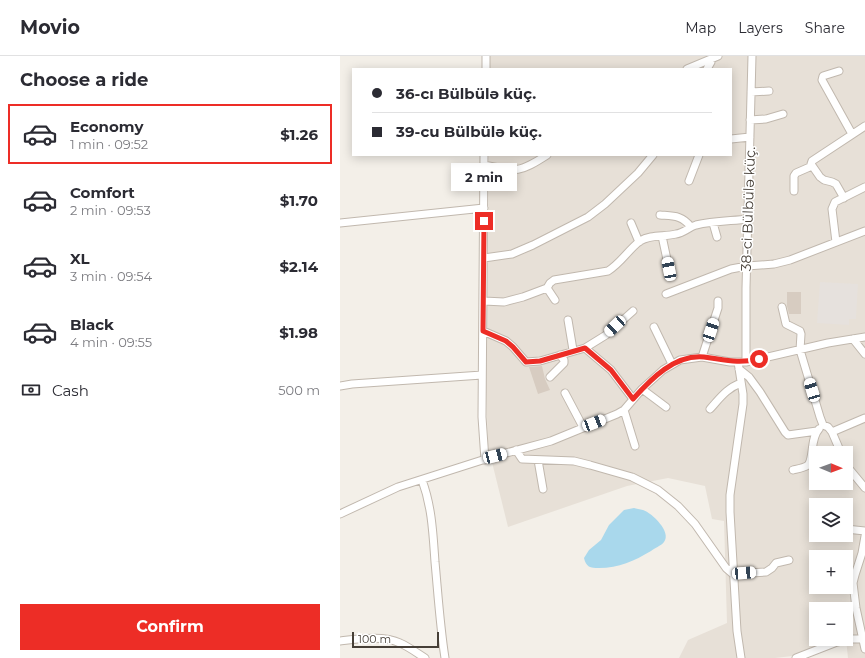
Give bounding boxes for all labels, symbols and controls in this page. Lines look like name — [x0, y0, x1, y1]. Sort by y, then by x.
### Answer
text: Movio — [20, 16, 80, 39]
text: Map — [685, 19, 716, 37]
text: Layers — [738, 19, 783, 37]
text: Share — [805, 19, 845, 37]
text: Choose a ride — [20, 69, 148, 91]
text: 36-cı Bülbülə küç. — [396, 84, 536, 103]
icon: car — [22, 116, 58, 152]
text: Economy — [70, 117, 143, 136]
text: 39-cu Bülbülə küç. — [396, 122, 542, 141]
text: $1.26 — [280, 125, 318, 144]
text: 1 min · 09:52 — [70, 136, 148, 152]
street label: 38-ci Bülbülə küç. — [737, 146, 759, 272]
callout: 2 min — [451, 163, 517, 191]
text: 2 min — [465, 169, 503, 185]
icon: car — [22, 182, 58, 218]
text: Comfort — [70, 183, 135, 202]
text: $1.70 — [280, 191, 318, 210]
text: 2 min · 09:53 — [70, 202, 151, 218]
route end — [475, 212, 493, 230]
icon: car — [22, 248, 58, 284]
text: XL — [70, 249, 89, 268]
car — [661, 256, 677, 282]
text: $2.14 — [280, 257, 318, 276]
text: 3 min · 09:54 — [70, 268, 152, 284]
car — [602, 313, 628, 339]
icon: car — [22, 314, 58, 350]
text: Black — [70, 315, 114, 334]
car — [702, 317, 720, 343]
text: $1.98 — [279, 323, 318, 342]
text: 4 min · 09:55 — [70, 334, 152, 350]
route start — [750, 350, 768, 368]
car — [803, 377, 821, 403]
icon: cash — [20, 379, 42, 401]
text: Cash — [52, 381, 89, 400]
text: 500 m — [278, 382, 320, 398]
car — [581, 413, 607, 433]
north arrow — [809, 446, 853, 490]
map controls — [809, 446, 853, 646]
car — [482, 447, 508, 465]
button: layers — [809, 498, 853, 542]
button: + — [809, 550, 853, 594]
car — [732, 566, 756, 580]
button: − — [809, 602, 853, 646]
button: Confirm — [20, 604, 320, 650]
scale bar — [352, 630, 439, 649]
text: 100 m — [358, 632, 391, 646]

